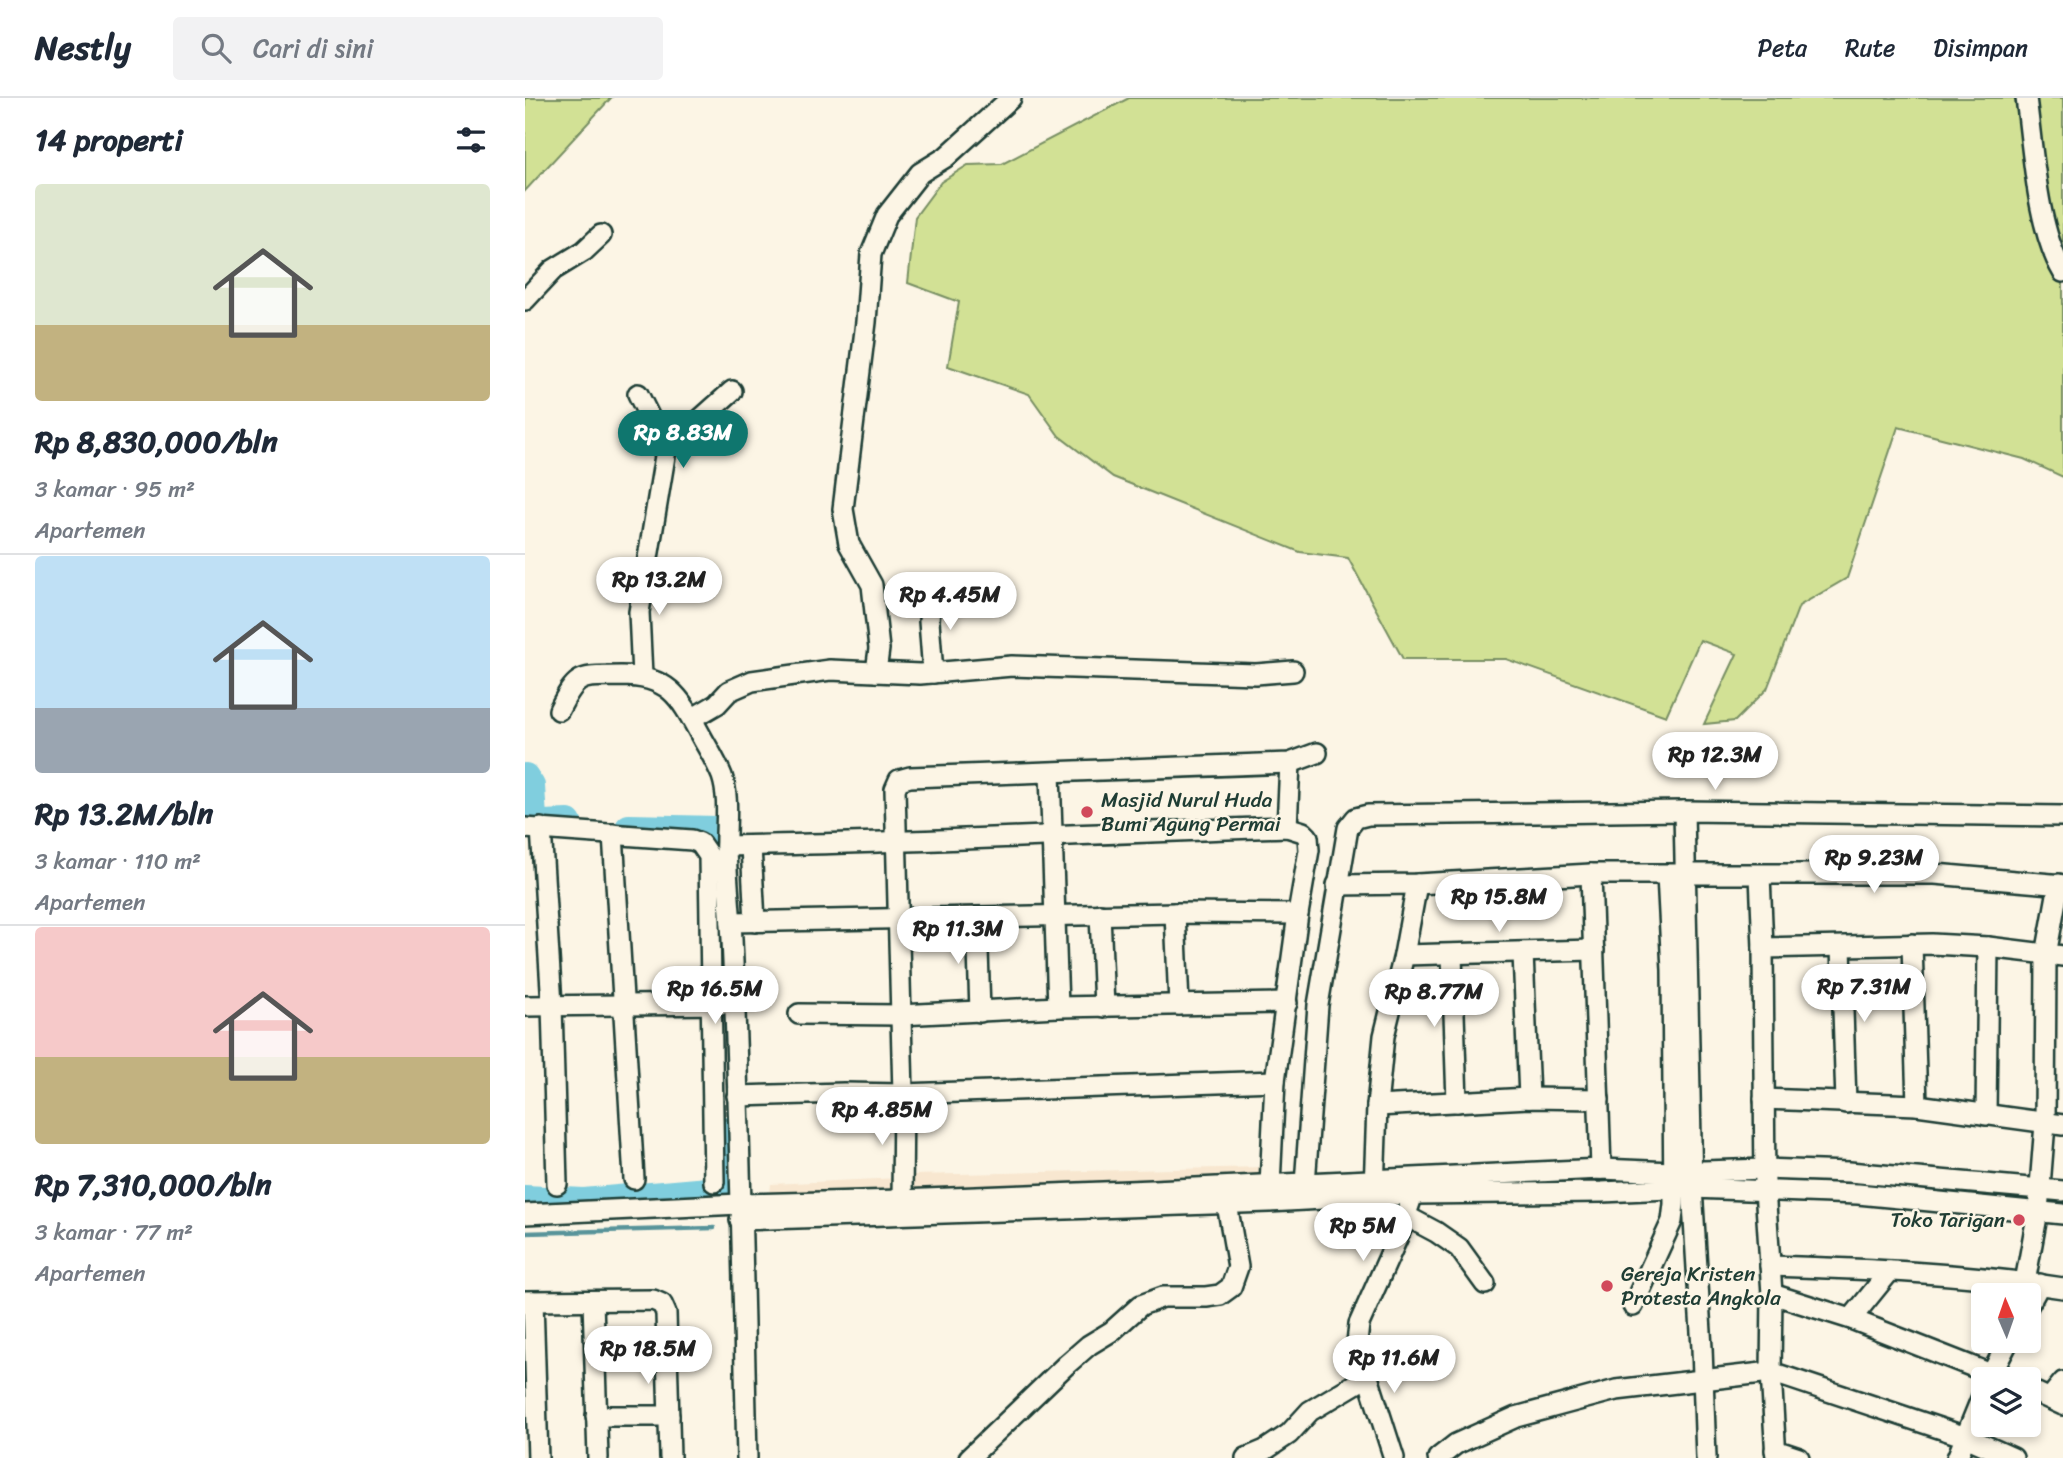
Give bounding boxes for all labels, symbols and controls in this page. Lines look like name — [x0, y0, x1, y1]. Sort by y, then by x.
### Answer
search box — [173, 17, 663, 80]
text: Nestly — [35, 19, 131, 77]
text: Cari di sini — [253, 25, 374, 71]
text: Peta — [1758, 27, 1807, 69]
text: Rute — [1845, 27, 1895, 69]
text: Disimpan — [1933, 27, 2028, 69]
icon: search — [197, 29, 235, 67]
text: 14 properti — [35, 113, 183, 167]
icon: filters — [452, 121, 490, 159]
icon: home — [200, 230, 326, 356]
pin: Rp 8.83M — [611, 410, 755, 470]
text: Rp 8.83M — [634, 412, 732, 453]
text: Rp 8,830,000/bln — [35, 415, 278, 469]
text: 3 kamar · 95 m² — [35, 469, 195, 510]
text: Apartemen — [35, 510, 145, 551]
pin: Rp 13.2M — [587, 558, 731, 617]
text: Rp 13.2M — [612, 559, 706, 600]
pin: Rp 4.45M — [878, 573, 1022, 632]
text: Rp 4.45M — [900, 574, 1000, 615]
icon: home — [200, 602, 326, 728]
pin: Rp 12.3M — [1643, 732, 1787, 792]
text: Rp 12.3M — [1668, 734, 1762, 775]
place label: Masjid Nurul Huda Bumi Agung Permai — [1101, 781, 1282, 843]
text: Rp 13.2M/bln — [35, 787, 213, 841]
marker: Masjid Nurul Huda Bumi Agung Permai — [1079, 804, 1095, 820]
pin: Rp 9.23M — [1802, 836, 1946, 895]
text: Rp 9.23M — [1825, 837, 1923, 878]
text: 3 kamar · 110 m² — [35, 841, 201, 882]
pin: Rp 15.8M — [1427, 874, 1571, 934]
text: Rp 15.8M — [1451, 876, 1547, 917]
text: Apartemen — [35, 882, 145, 923]
pin: Rp 11.3M — [886, 906, 1030, 966]
text: Rp 11.3M — [913, 908, 1003, 949]
pin: Rp 7.31M — [1792, 964, 1936, 1024]
text: Rp 7.31M — [1817, 966, 1911, 1007]
pin: Rp 16.5M — [643, 967, 787, 1026]
text: Rp 16.5M — [668, 968, 762, 1009]
pin: Rp 8.77M — [1362, 970, 1506, 1029]
text: Rp 8.77M — [1385, 971, 1483, 1012]
icon: home — [200, 973, 326, 1099]
pin: Rp 4.85M — [810, 1088, 954, 1147]
text: Rp 4.85M — [832, 1089, 932, 1130]
text: Rp 7,310,000/bln — [35, 1158, 272, 1212]
place label: Toko Tarigan — [1891, 1201, 2005, 1239]
pin: Rp 5M — [1314, 1204, 1412, 1263]
text: Rp 5M — [1330, 1205, 1396, 1246]
text: 3 kamar · 77 m² — [35, 1212, 193, 1253]
marker: Toko Tarigan — [2011, 1212, 2027, 1228]
text: Apartemen — [35, 1253, 145, 1294]
place label: Gereja Kristen Protesta Angkola — [1621, 1255, 1781, 1317]
marker: Gereja Kristen Protesta Angkola — [1599, 1278, 1615, 1294]
north arrow — [1971, 1283, 2041, 1353]
map controls — [1971, 1283, 2041, 1437]
pin: Rp 18.5M — [576, 1326, 720, 1386]
text: Rp 18.5M — [600, 1328, 696, 1369]
pin: Rp 11.6M — [1322, 1336, 1466, 1395]
text: Rp 11.6M — [1349, 1337, 1439, 1378]
button: layers — [1971, 1367, 2041, 1437]

